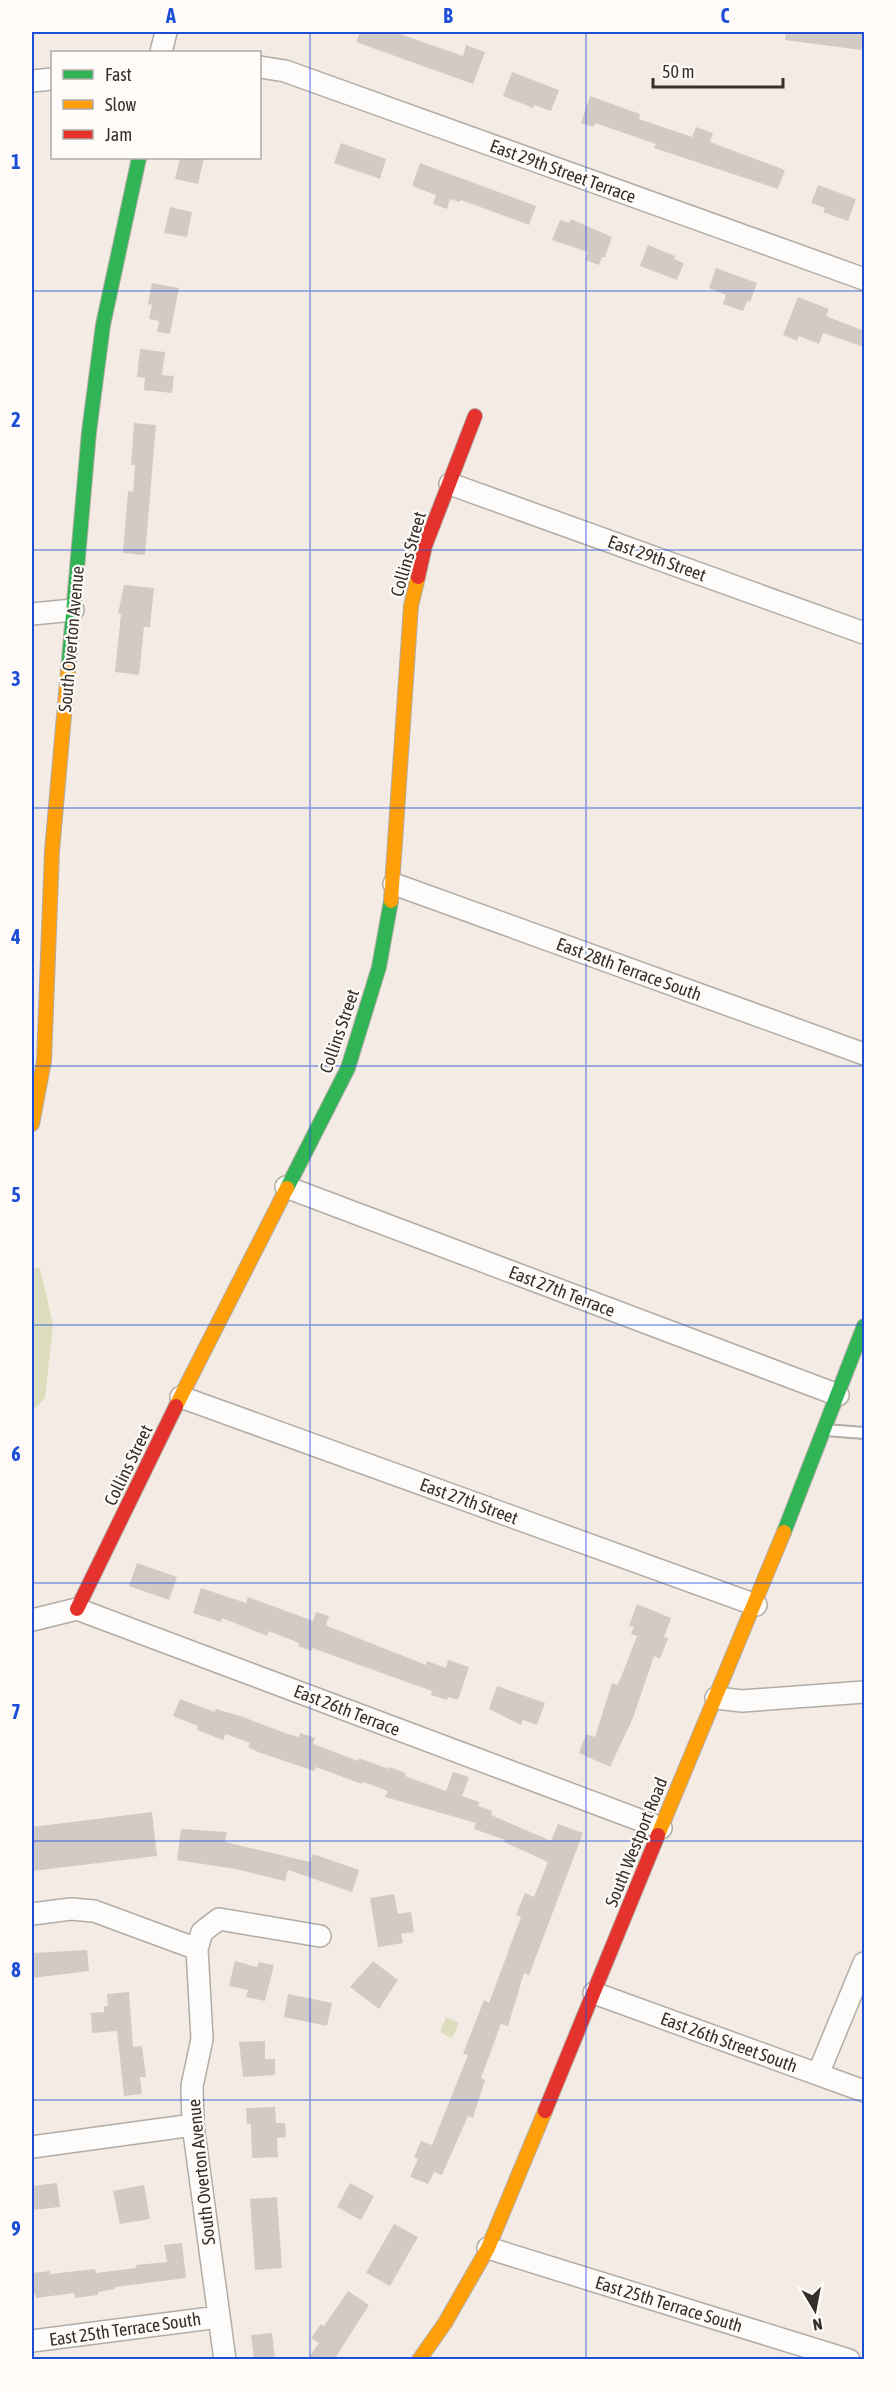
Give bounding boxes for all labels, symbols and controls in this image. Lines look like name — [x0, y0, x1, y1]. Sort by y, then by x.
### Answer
text: A — [165, 4, 176, 27]
text: B — [443, 4, 453, 27]
text: C — [721, 4, 730, 27]
legend — [51, 51, 261, 159]
scale bar — [653, 51, 784, 89]
text: 50 m — [662, 61, 694, 82]
text: Fast — [105, 64, 132, 85]
text: Slow — [105, 94, 136, 115]
text: Jam — [105, 124, 132, 145]
street label: East 29th Street Terrace — [487, 135, 639, 207]
text: 1 — [11, 150, 21, 173]
text: 2 — [11, 408, 21, 431]
street label: Collins Street — [386, 509, 430, 599]
street label: East 29th Street — [605, 531, 709, 585]
street label: South Overton Avenue — [54, 565, 88, 713]
text: 3 — [11, 667, 21, 690]
text: 4 — [10, 925, 21, 948]
street label: East 28th Terrace South — [554, 933, 704, 1005]
street label: Collins Street — [315, 986, 363, 1076]
text: 5 — [11, 1183, 21, 1206]
street label: East 27th Terrace — [506, 1261, 618, 1321]
street label: Collins Street — [99, 1421, 157, 1509]
text: 6 — [11, 1442, 21, 1465]
street label: East 27th Street — [417, 1474, 521, 1528]
street label: East 26th Terrace — [291, 1680, 403, 1740]
text: 7 — [11, 1700, 21, 1723]
street label: South Westport Road — [601, 1774, 671, 1910]
text: 8 — [11, 1958, 21, 1981]
street label: East 26th Street South — [658, 2008, 800, 2076]
street label: South Overton Avenue — [183, 2098, 219, 2246]
text: 9 — [11, 2217, 21, 2240]
street label: East 25th Terrace South — [593, 2272, 745, 2336]
north arrow — [785, 2280, 845, 2340]
street label: East 25th Terrace South — [48, 2308, 202, 2350]
text: N — [811, 2315, 824, 2334]

